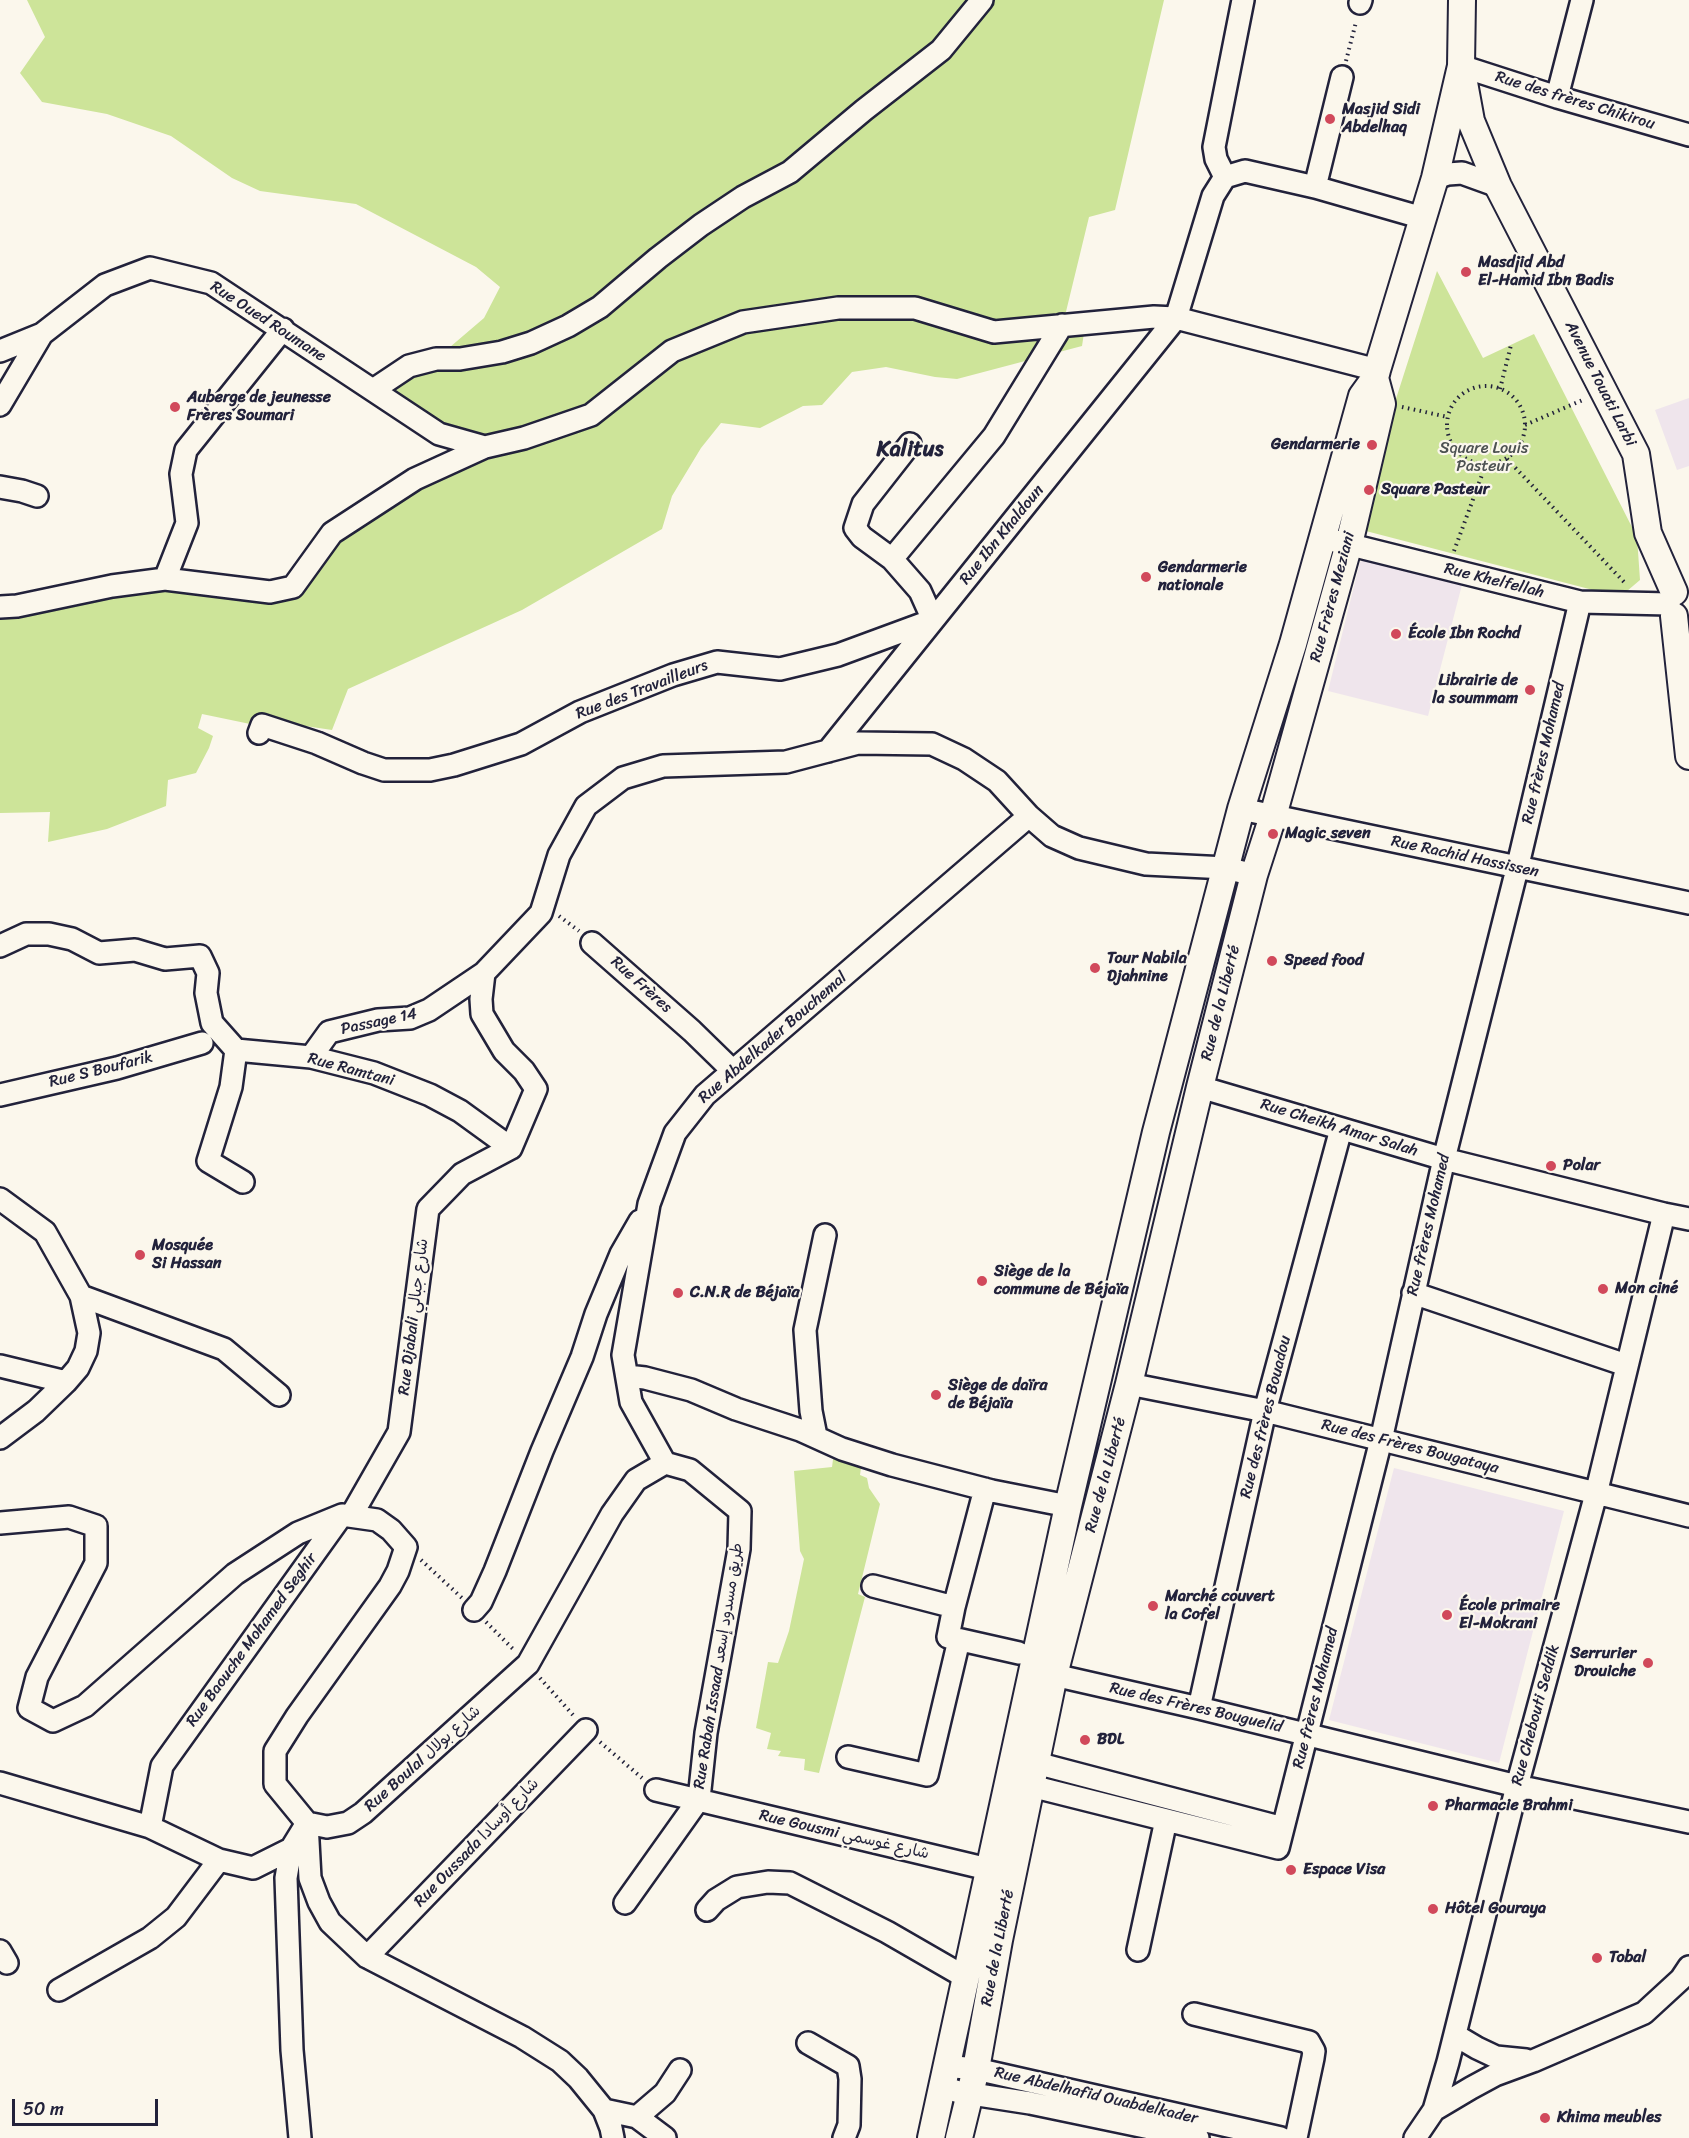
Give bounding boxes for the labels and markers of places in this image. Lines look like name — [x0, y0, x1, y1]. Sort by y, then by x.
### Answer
place label: Masjid Sidi Abdelhaq — [1342, 100, 1420, 138]
marker: Masjid Sidi Abdelhaq — [1323, 112, 1337, 126]
place label: Masdjid Abd El-Hamid Ibn Badis — [1478, 253, 1614, 291]
marker: Masdjid Abd El-Hamid Ibn Badis — [1459, 265, 1473, 279]
place label: Auberge de jeunesse Frères Soumari — [187, 388, 331, 426]
marker: Auberge de jeunesse Frères Soumari — [168, 400, 182, 414]
place label: Gendarmerie — [1271, 435, 1360, 455]
marker: Gendarmerie — [1365, 438, 1379, 452]
place label: Square Pasteur — [1381, 480, 1489, 500]
marker: Square Pasteur — [1362, 483, 1376, 497]
place label: Gendarmerie nationale — [1158, 558, 1247, 596]
marker: Gendarmerie nationale — [1139, 570, 1153, 584]
place label: École Ibn Rochd — [1408, 624, 1520, 644]
marker: École Ibn Rochd — [1389, 627, 1403, 641]
place label: Librairie de la soummam — [1432, 671, 1518, 709]
marker: Librairie de la soummam — [1523, 683, 1537, 697]
place label: Magic seven — [1285, 824, 1371, 844]
marker: Magic seven — [1266, 827, 1280, 841]
place label: Tour Nabila Djahnine — [1107, 949, 1187, 987]
place label: Speed food — [1284, 951, 1363, 971]
marker: Speed food — [1265, 954, 1279, 968]
marker: Tour Nabila Djahnine — [1088, 961, 1102, 975]
place label: Polar — [1563, 1156, 1600, 1176]
marker: Polar — [1544, 1159, 1558, 1173]
place label: Mosquée Si Hassan — [152, 1236, 221, 1274]
marker: Mosquée Si Hassan — [133, 1248, 147, 1262]
place label: Siège de la commune de Béjaïa — [994, 1262, 1129, 1300]
marker: Siège de la commune de Béjaïa — [975, 1274, 989, 1288]
place label: Mon ciné — [1615, 1279, 1678, 1299]
marker: Mon ciné — [1596, 1282, 1610, 1296]
place label: C.N.R de Béjaïa — [690, 1283, 799, 1303]
marker: C.N.R de Béjaïa — [671, 1286, 685, 1300]
place label: Siège de daïra de Béjaïa — [948, 1376, 1048, 1414]
marker: Siège de daïra de Béjaïa — [929, 1388, 943, 1402]
place label: Marché couvert la Cofel — [1165, 1587, 1275, 1625]
place label: École primaire El-Mokrani — [1459, 1596, 1560, 1634]
marker: Marché couvert la Cofel — [1146, 1599, 1160, 1613]
marker: École primaire El-Mokrani — [1440, 1608, 1454, 1622]
place label: Serrurier Drouiche — [1570, 1644, 1636, 1682]
marker: Serrurier Drouiche — [1641, 1656, 1655, 1670]
place label: BDL — [1097, 1730, 1124, 1750]
marker: BDL — [1078, 1733, 1092, 1747]
place label: Pharmacie Brahmi — [1445, 1796, 1573, 1816]
marker: Pharmacie Brahmi — [1426, 1799, 1440, 1813]
place label: Espace Visa — [1303, 1860, 1385, 1880]
marker: Espace Visa — [1284, 1863, 1298, 1877]
place label: Hôtel Gouraya — [1445, 1899, 1546, 1919]
marker: Hôtel Gouraya — [1426, 1902, 1440, 1916]
place label: Tobal — [1609, 1948, 1646, 1968]
marker: Tobal — [1590, 1951, 1604, 1965]
place label: Khima meubles — [1557, 2108, 1661, 2128]
marker: Khima meubles — [1538, 2111, 1552, 2125]

